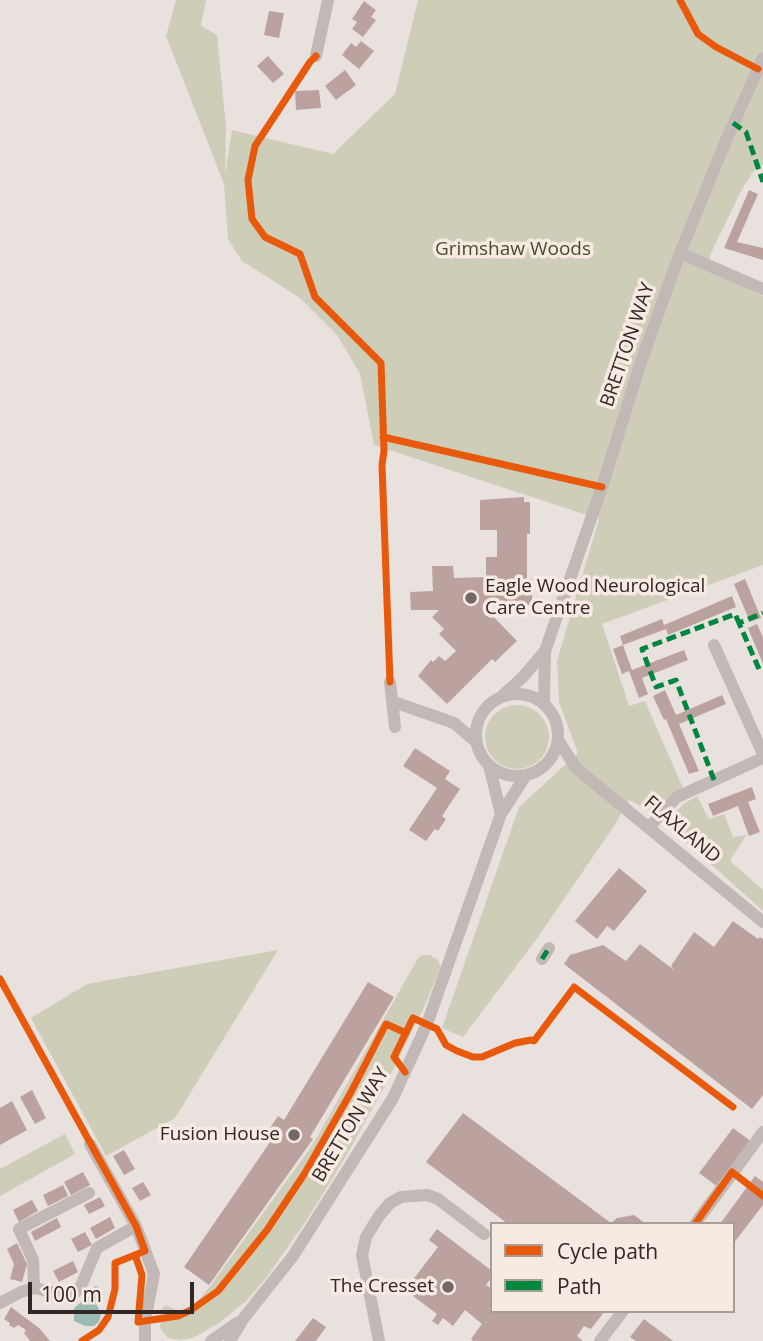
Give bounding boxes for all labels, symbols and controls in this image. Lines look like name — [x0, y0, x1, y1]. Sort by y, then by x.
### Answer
park label: Grimshaw Woods — [435, 239, 591, 261]
street label: BRETTON WAY — [596, 280, 660, 410]
place label: Eagle Wood Neurological Care Centre — [485, 576, 705, 620]
marker: Eagle Wood Neurological Care Centre — [463, 590, 479, 606]
street label: FLAXLAND — [639, 791, 725, 869]
street label: BRETTON WAY — [308, 1064, 394, 1186]
place label: Fusion House — [160, 1124, 280, 1146]
marker: Fusion House — [286, 1127, 302, 1143]
legend — [490, 1222, 735, 1313]
text: Cycle path — [557, 1237, 658, 1265]
scale bar — [32, 1268, 198, 1312]
text: Path — [557, 1272, 602, 1300]
place label: The Cresset — [330, 1276, 434, 1298]
marker: The Cresset — [440, 1279, 456, 1295]
text: 100 m — [41, 1280, 102, 1308]

